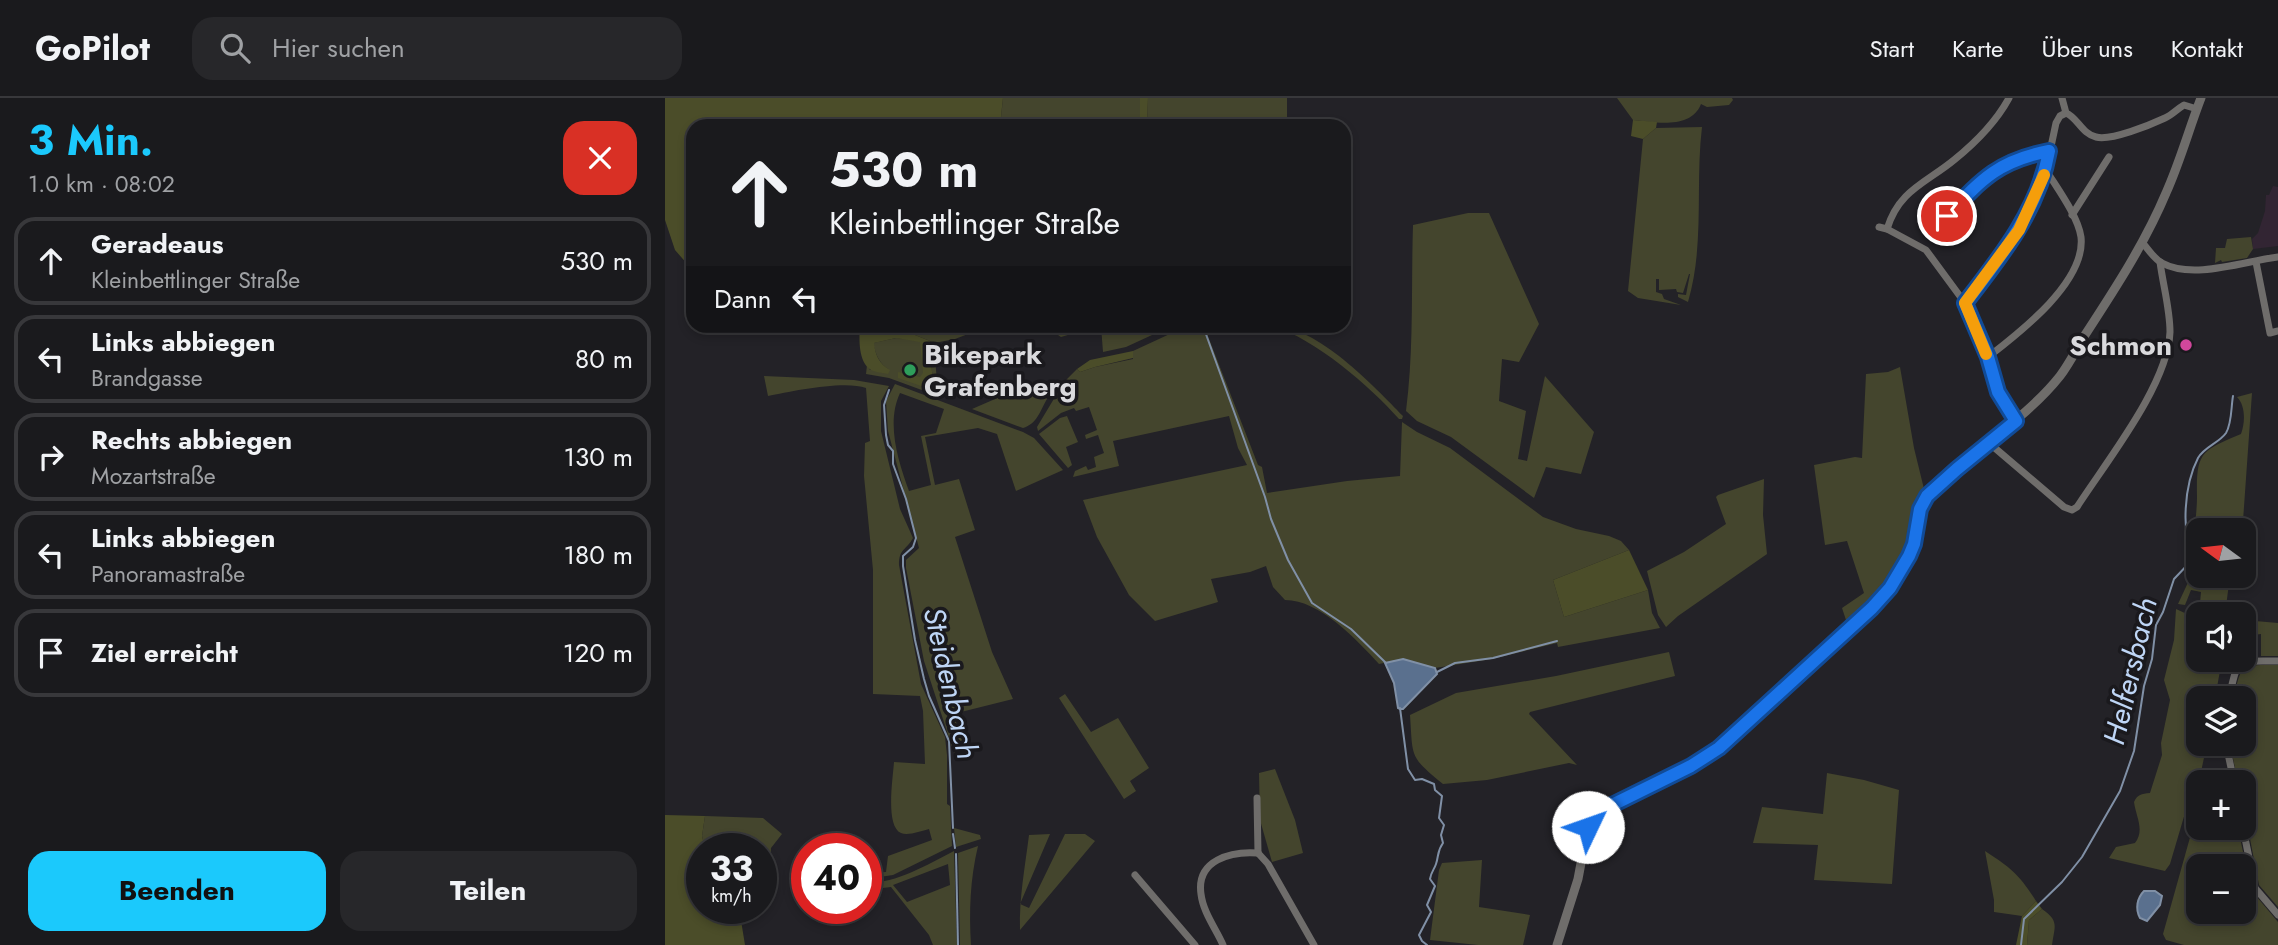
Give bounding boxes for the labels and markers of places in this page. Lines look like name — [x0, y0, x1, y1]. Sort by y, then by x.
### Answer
pin — [1917, 186, 1977, 246]
place label: Schmon — [2069, 325, 2172, 366]
place label: Bikepark Grafenberg — [924, 334, 1077, 407]
marker: Schmon — [2178, 337, 2194, 353]
marker: Bikepark Grafenberg — [902, 362, 918, 378]

